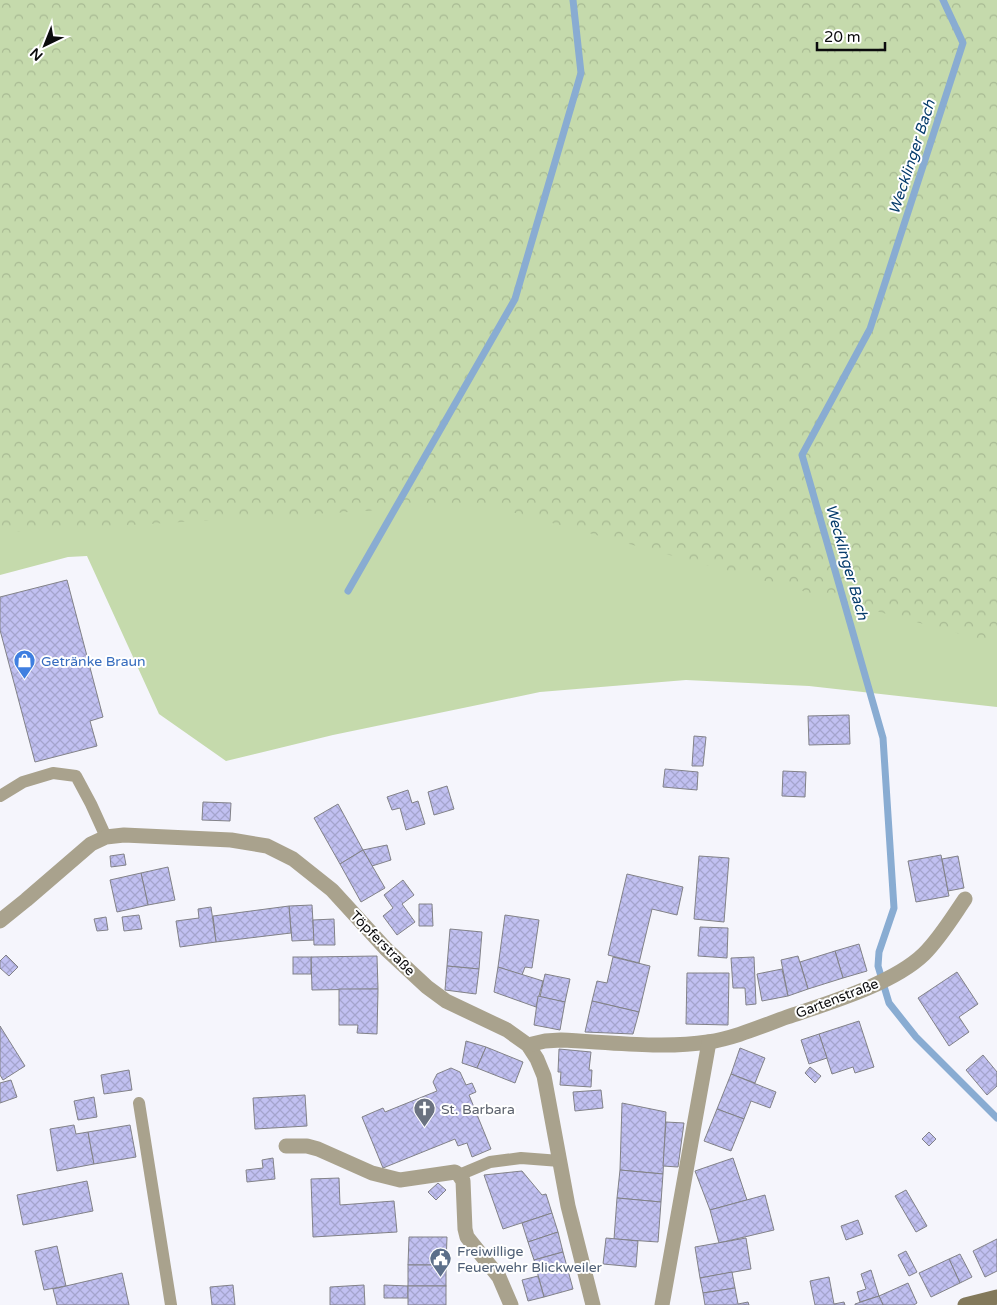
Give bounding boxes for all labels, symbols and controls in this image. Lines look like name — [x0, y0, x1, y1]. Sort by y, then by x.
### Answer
north arrow — [20, 20, 70, 70]
scale bar — [817, 20, 884, 52]
text: 20 m — [824, 28, 861, 46]
text: N — [27, 44, 46, 64]
water label: Wecklinger Bach — [885, 97, 939, 217]
water label: Wecklinger Bach — [822, 502, 872, 623]
shop icon: Getränke Braun — [13, 649, 37, 680]
place label: Getränke Braun — [41, 653, 146, 670]
street label: Töpferstraße — [347, 907, 419, 979]
street label: Gartenstraße — [793, 975, 881, 1022]
church icon: St. Barbara — [413, 1097, 437, 1128]
place label: St. Barbara — [441, 1101, 515, 1118]
place label: Freiwillige Feuerwehr Blickweiler — [457, 1243, 603, 1276]
public building icon: Freiwillige Feuerwehr Blickweiler — [429, 1247, 453, 1278]

